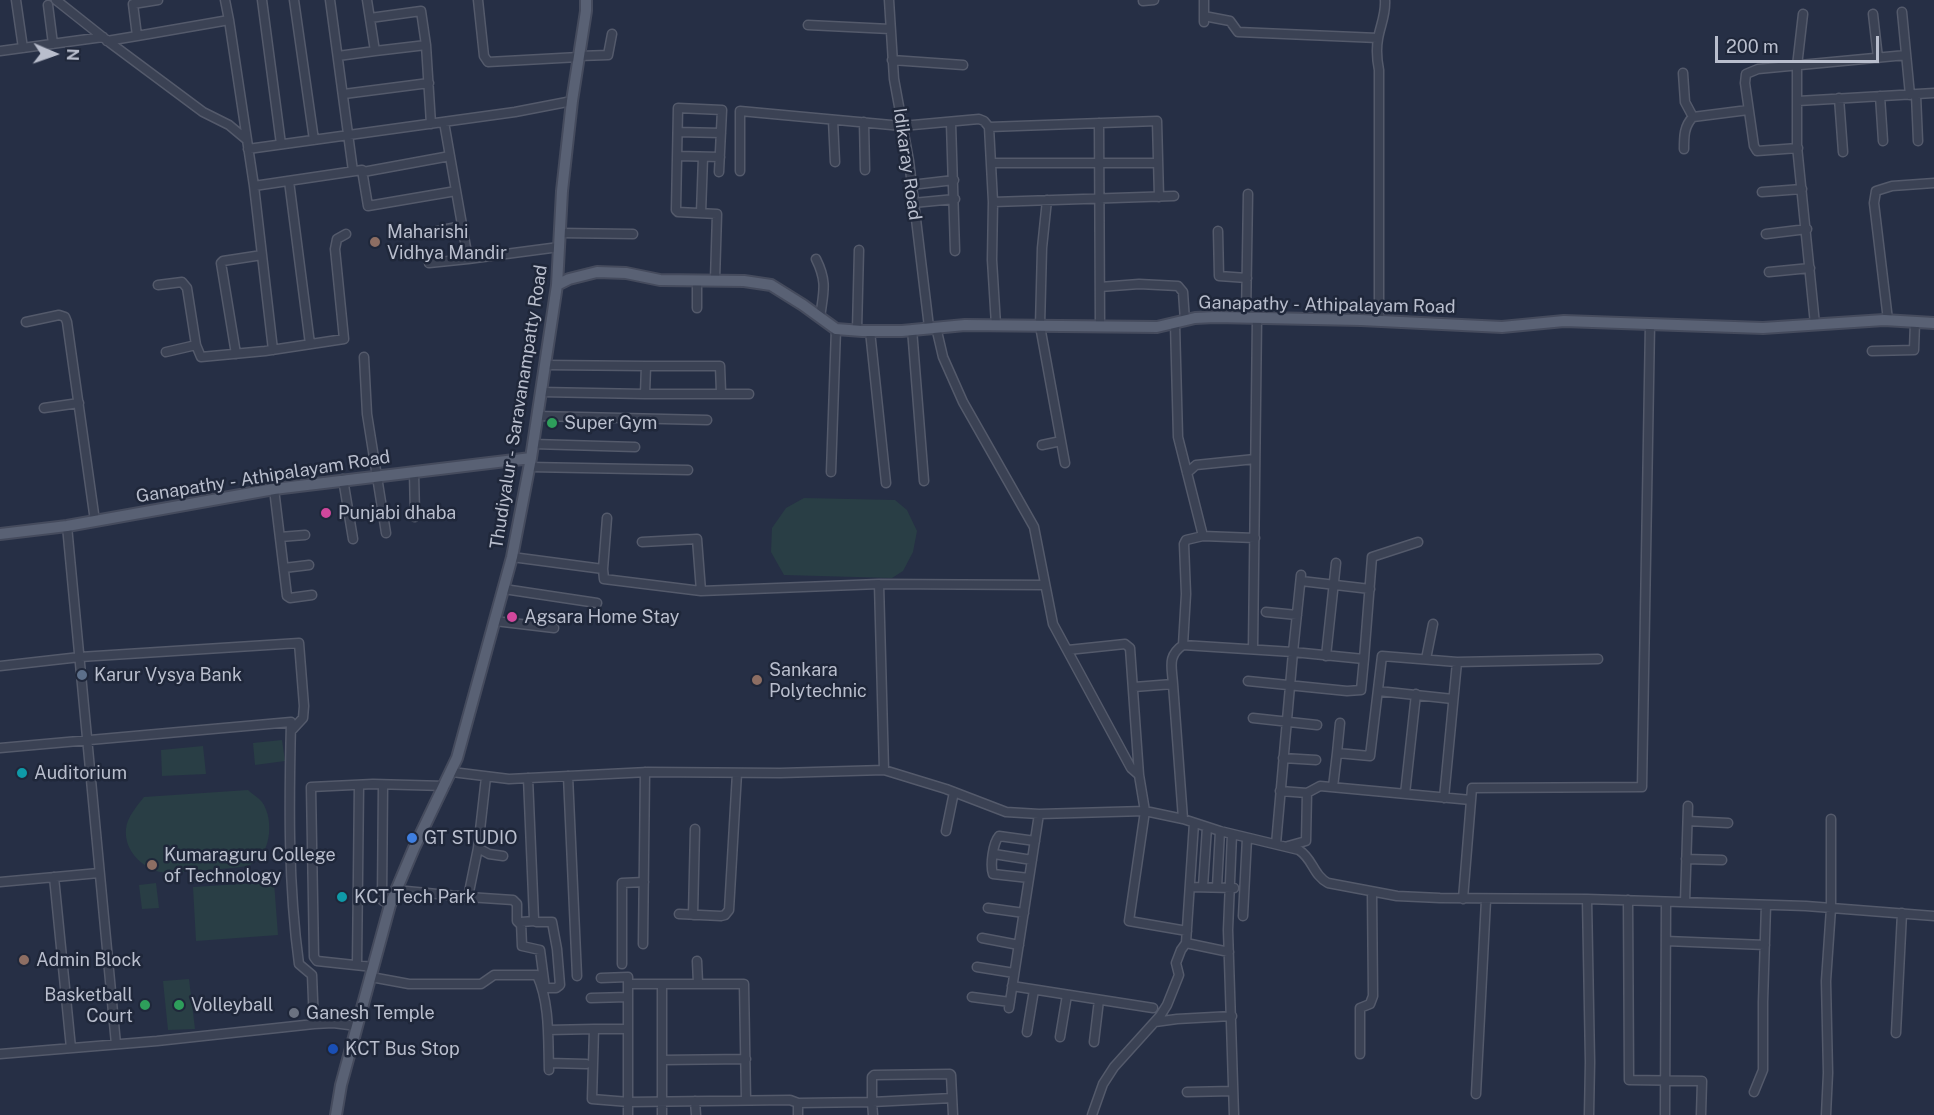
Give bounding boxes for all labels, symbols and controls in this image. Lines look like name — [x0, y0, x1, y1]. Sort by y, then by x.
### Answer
north arrow — [24, 24, 84, 84]
scale bar — [1718, 24, 1882, 62]
text: 200 m — [1726, 36, 1779, 57]
text: N — [63, 48, 82, 61]
street label: Idikaray Road — [888, 106, 926, 222]
place label: Maharishi Vidhya Mandir — [387, 221, 507, 264]
marker: Maharishi Vidhya Mandir — [368, 235, 382, 249]
street label: Thudiyalur - Saravanampatty Road — [486, 263, 552, 551]
street label: Ganapathy - Athipalayam Road — [1198, 292, 1456, 318]
place label: Super Gym — [564, 412, 657, 434]
marker: Super Gym — [545, 416, 559, 430]
street label: Ganapathy - Athipalayam Road — [134, 446, 392, 508]
place label: Punjabi dhaba — [338, 502, 456, 524]
marker: Punjabi dhaba — [319, 506, 333, 520]
place label: Agsara Home Stay — [524, 606, 679, 628]
marker: Agsara Home Stay — [505, 610, 519, 624]
place label: Sankara Polytechnic — [769, 659, 867, 702]
place label: Karur Vysya Bank — [94, 664, 242, 686]
marker: Karur Vysya Bank — [75, 668, 89, 682]
marker: Sankara Polytechnic — [750, 673, 764, 687]
place label: Auditorium — [34, 762, 127, 784]
marker: Auditorium — [15, 766, 29, 780]
place label: GT STUDIO — [424, 827, 517, 849]
marker: GT STUDIO — [405, 831, 419, 845]
place label: Kumaraguru College of Technology — [164, 844, 336, 886]
marker: Kumaraguru College of Technology — [145, 858, 159, 872]
place label: KCT Tech Park — [354, 886, 476, 908]
marker: KCT Tech Park — [335, 890, 349, 904]
place label: Admin Block — [36, 949, 141, 971]
marker: Admin Block — [17, 953, 31, 967]
place label: Basketball Court — [44, 984, 133, 1026]
place label: Volleyball — [191, 994, 274, 1016]
marker: Basketball Court — [138, 998, 152, 1012]
marker: Volleyball — [172, 998, 186, 1012]
place label: Ganesh Temple — [306, 1002, 435, 1024]
marker: Ganesh Temple — [287, 1006, 301, 1020]
place label: KCT Bus Stop — [345, 1038, 460, 1060]
marker: KCT Bus Stop — [326, 1042, 340, 1056]

